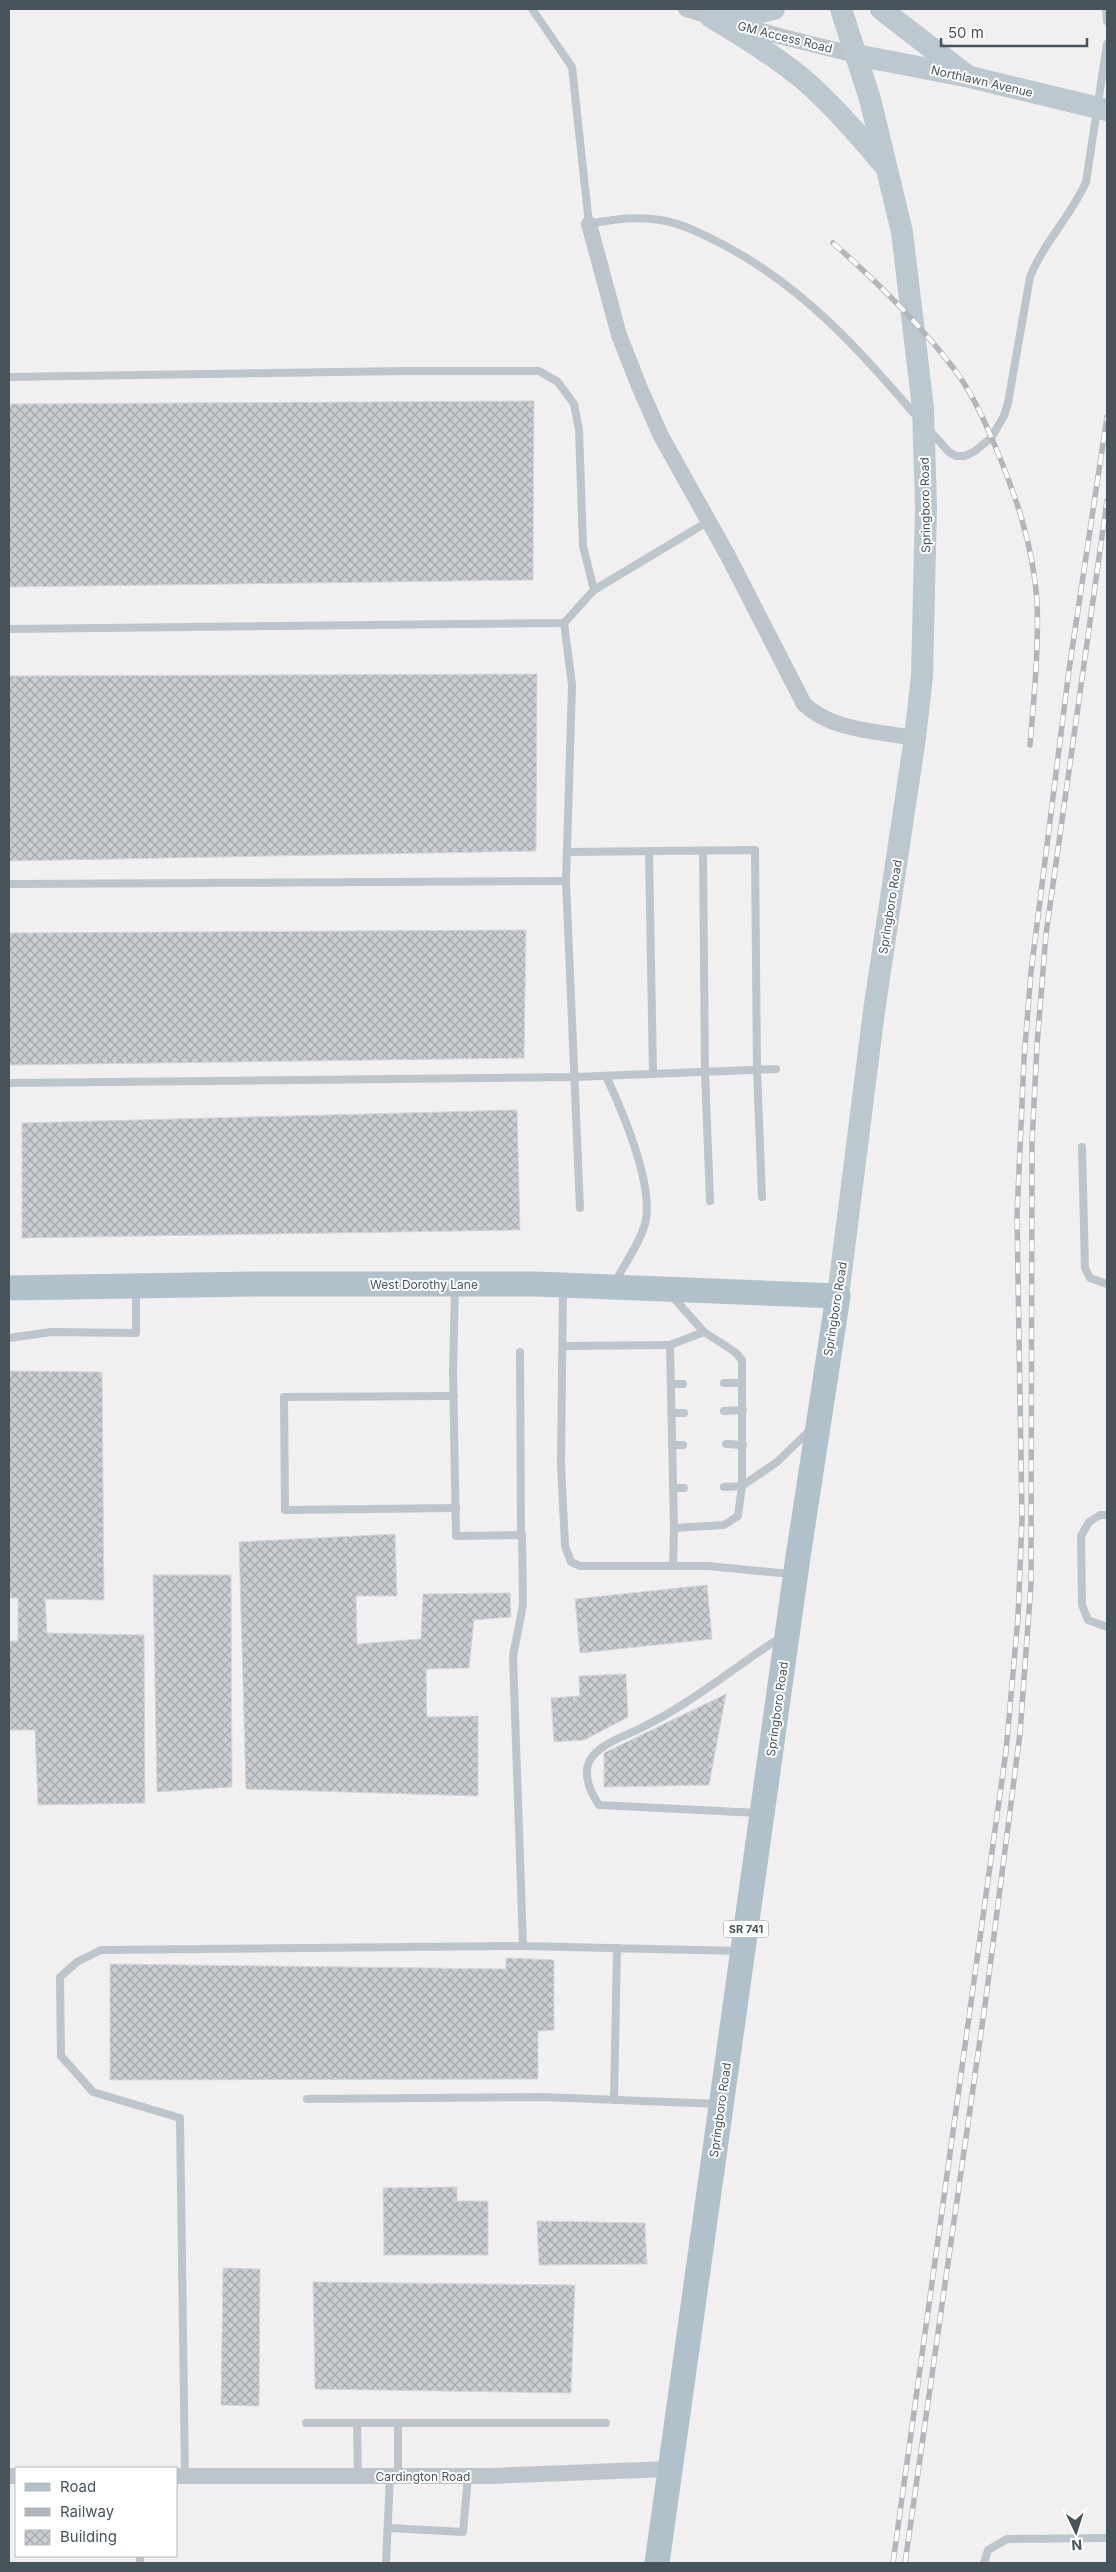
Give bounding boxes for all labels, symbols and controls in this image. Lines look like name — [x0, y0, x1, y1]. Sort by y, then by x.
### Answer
scale bar — [941, 15, 1087, 47]
street label: GM Access Road — [736, 18, 834, 56]
text: 50 m — [948, 23, 984, 42]
street label: Northlawn Avenue — [930, 62, 1034, 100]
street label: Springboro Road — [917, 457, 933, 553]
street label: Springboro Road — [875, 859, 905, 955]
street label: Springboro Road — [820, 1261, 850, 1357]
street label: West Dorothy Lane — [370, 1277, 478, 1292]
street label: Springboro Road — [763, 1661, 791, 1757]
road number: SR 741 — [724, 1920, 768, 1938]
street label: Springboro Road — [706, 2062, 734, 2158]
legend — [15, 2467, 178, 2557]
street label: Cardington Road — [376, 2469, 470, 2484]
text: Road — [60, 2477, 96, 2496]
text: Railway — [60, 2502, 115, 2521]
north arrow — [1051, 2507, 1101, 2557]
text: Building — [60, 2527, 117, 2546]
text: N — [1071, 2537, 1083, 2554]

